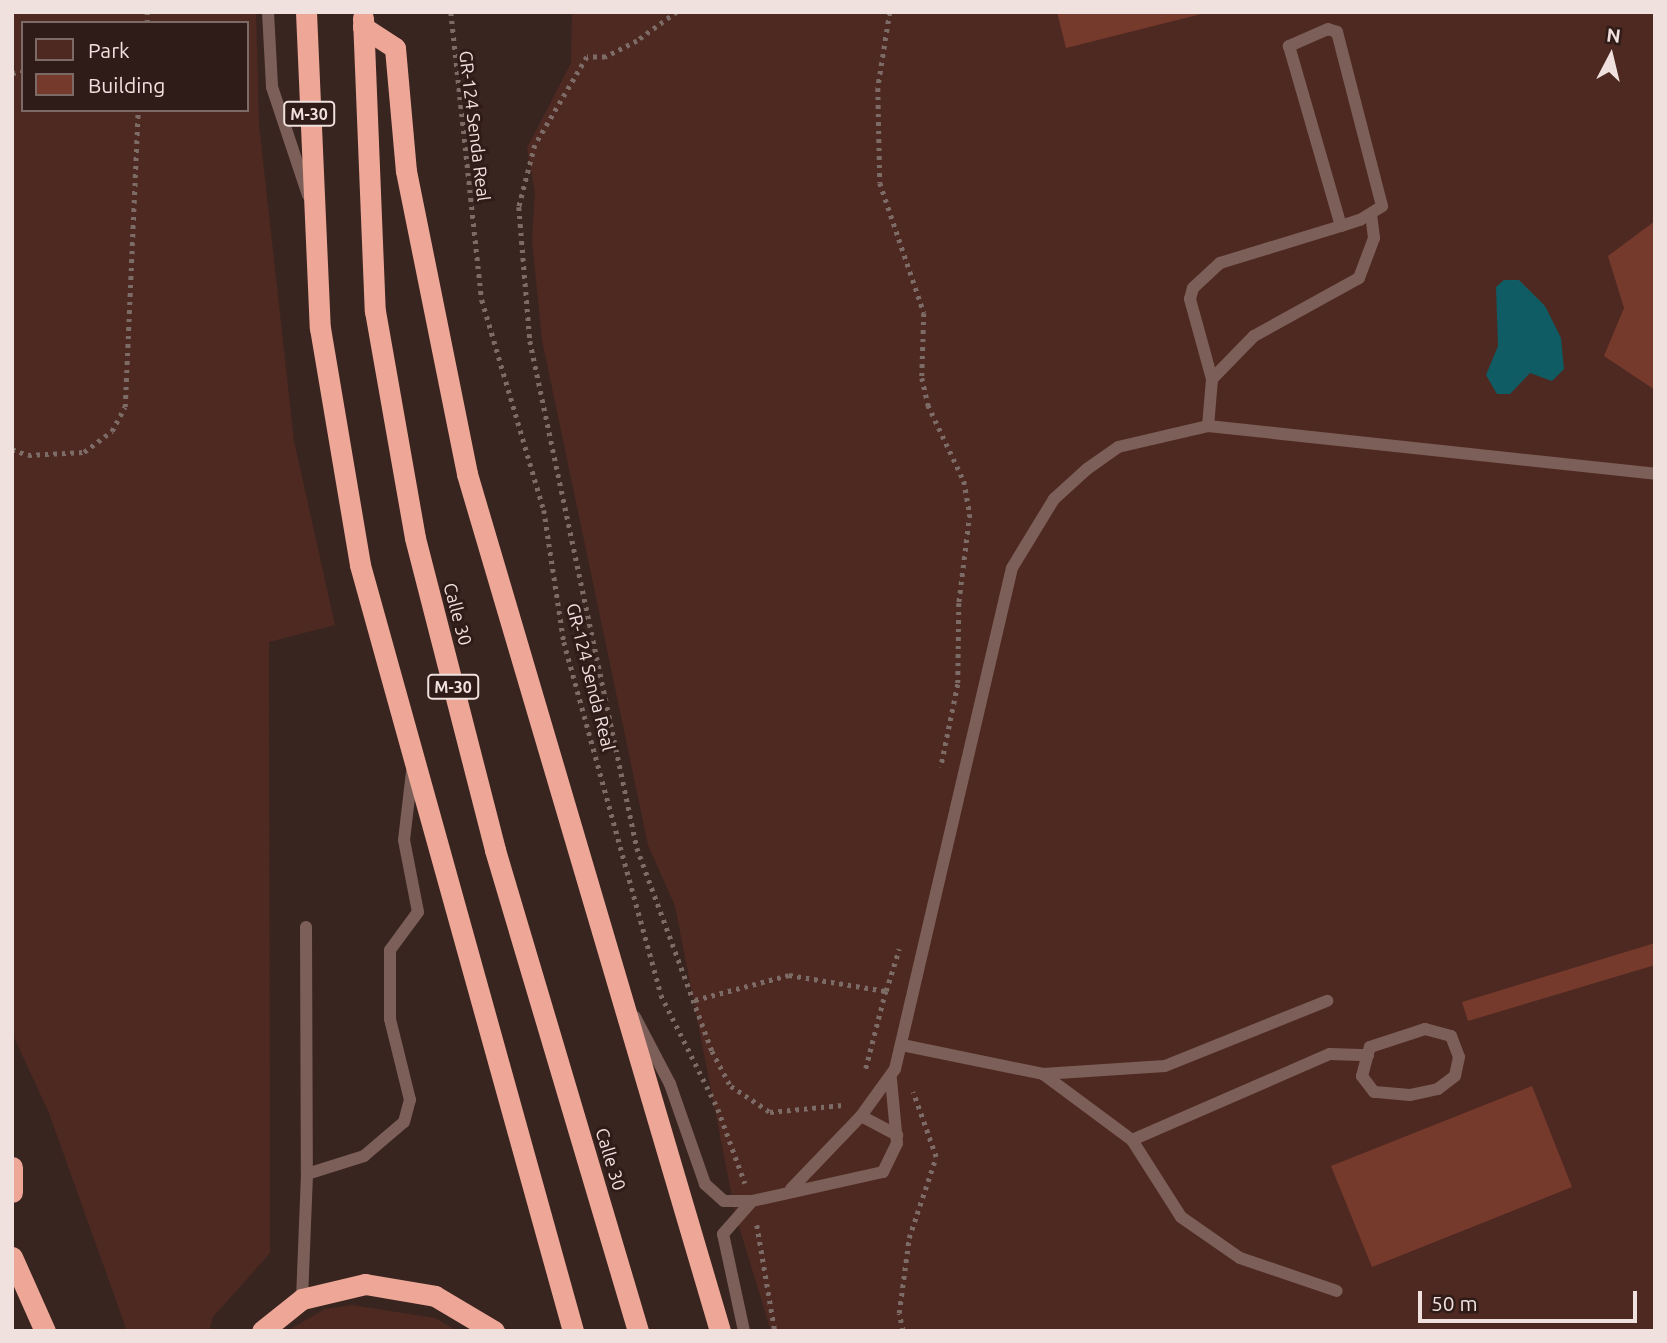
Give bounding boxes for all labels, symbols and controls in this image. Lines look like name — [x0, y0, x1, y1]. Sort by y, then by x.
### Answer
legend — [21, 21, 248, 112]
north arrow — [1576, 21, 1646, 91]
text: N — [1605, 23, 1622, 47]
text: Park — [88, 38, 130, 62]
street label: GR-124 Senda Real — [455, 49, 495, 203]
text: Building — [88, 73, 165, 97]
road number: M-30 — [283, 102, 335, 126]
street label: Calle 30 — [439, 580, 477, 648]
street label: GR-124 Senda Real — [562, 601, 620, 753]
road number: M-30 — [427, 674, 479, 700]
street label: Calle 30 — [591, 1125, 631, 1193]
scale bar — [1422, 1276, 1641, 1320]
text: 50 m — [1431, 1291, 1478, 1315]

